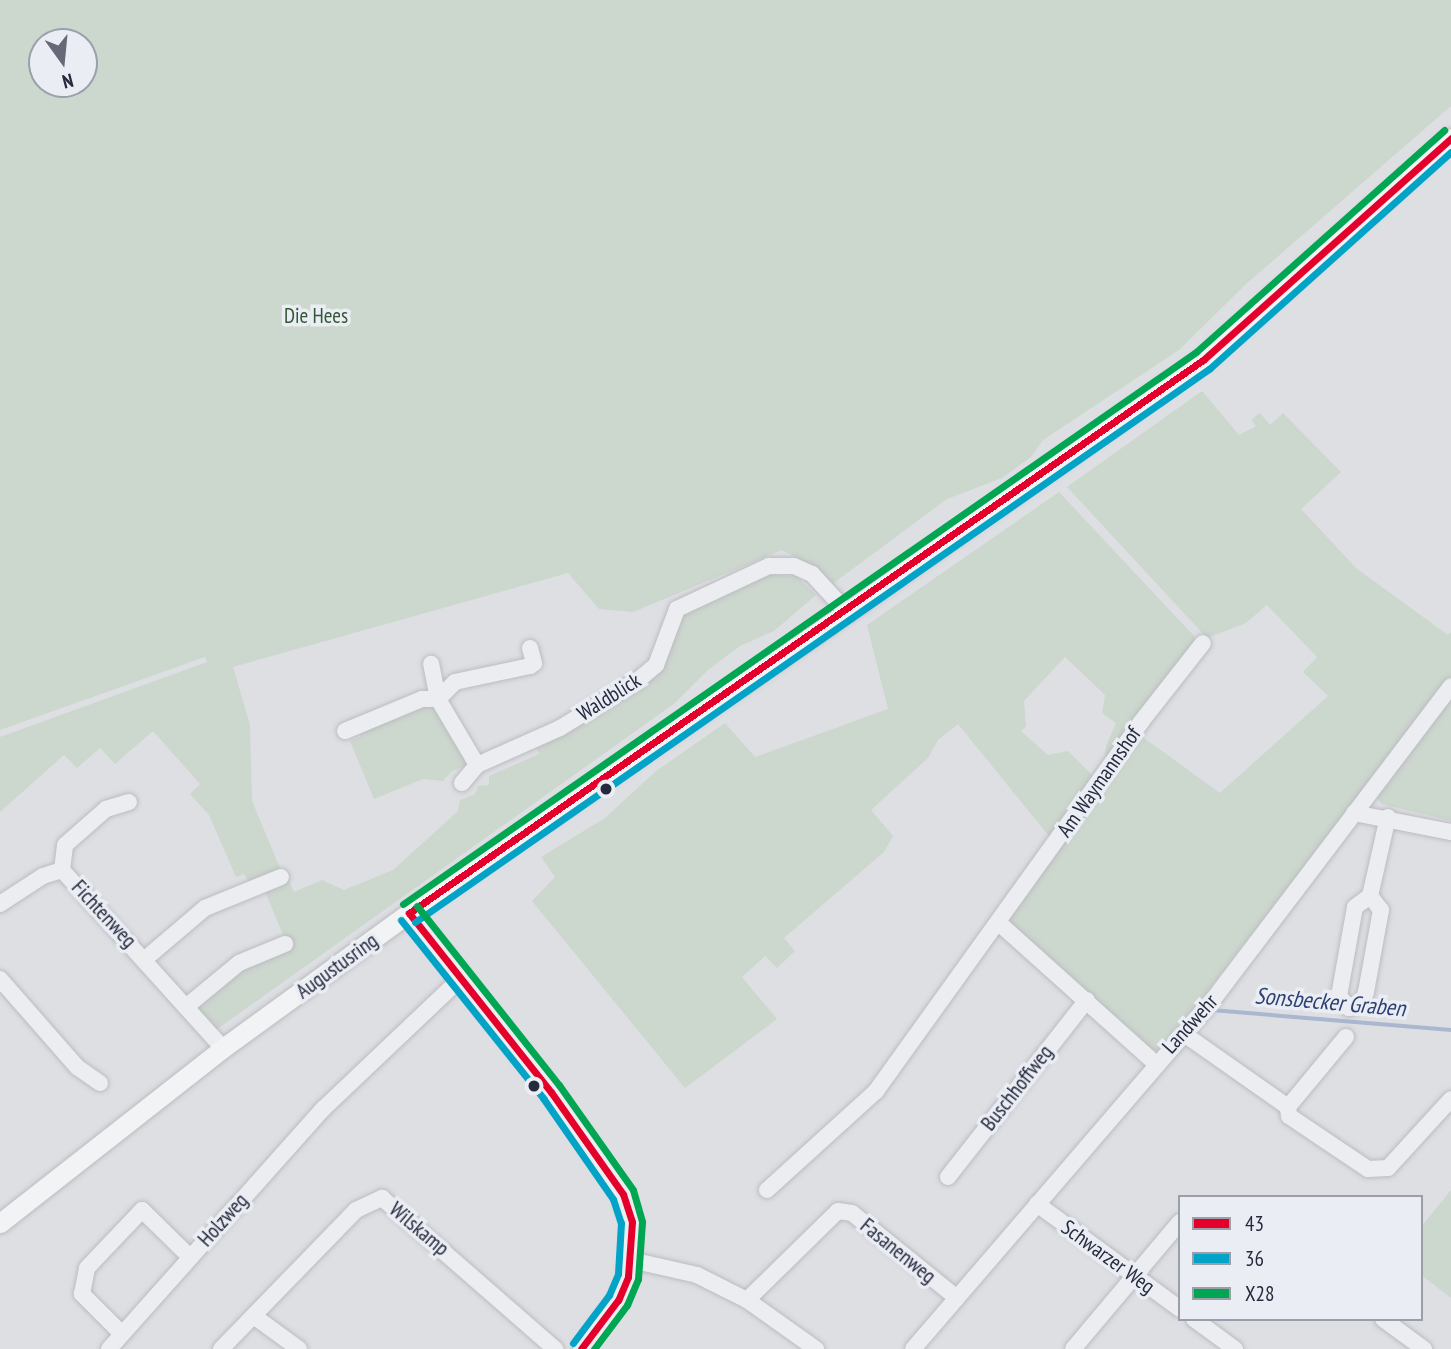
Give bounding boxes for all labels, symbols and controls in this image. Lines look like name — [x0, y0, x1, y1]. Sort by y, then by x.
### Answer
north arrow — [28, 28, 98, 98]
text: N — [60, 68, 76, 94]
park label: Die Hees — [284, 303, 348, 329]
street label: Waldblick — [573, 668, 645, 726]
street label: Am Waymannshof — [1052, 722, 1146, 842]
unlabelled marker — [599, 782, 613, 796]
street label: Fichtenweg — [66, 875, 142, 953]
street label: Augustusring — [291, 928, 383, 1004]
water label: Sonsbecker Graben — [1254, 982, 1406, 1022]
street label: Landwehr — [1157, 989, 1223, 1059]
street label: Buschhoffweg — [976, 1040, 1058, 1136]
unlabelled marker — [527, 1079, 541, 1093]
street label: Holzweg — [193, 1188, 253, 1252]
legend — [1178, 1195, 1423, 1321]
street label: Wilskamp — [384, 1197, 454, 1261]
text: 43 — [1245, 1210, 1264, 1237]
street label: Fasanenweg — [855, 1213, 941, 1289]
street label: Schwarzer Weg — [1056, 1215, 1160, 1299]
text: 36 — [1245, 1245, 1264, 1272]
text: X28 — [1245, 1280, 1274, 1307]

